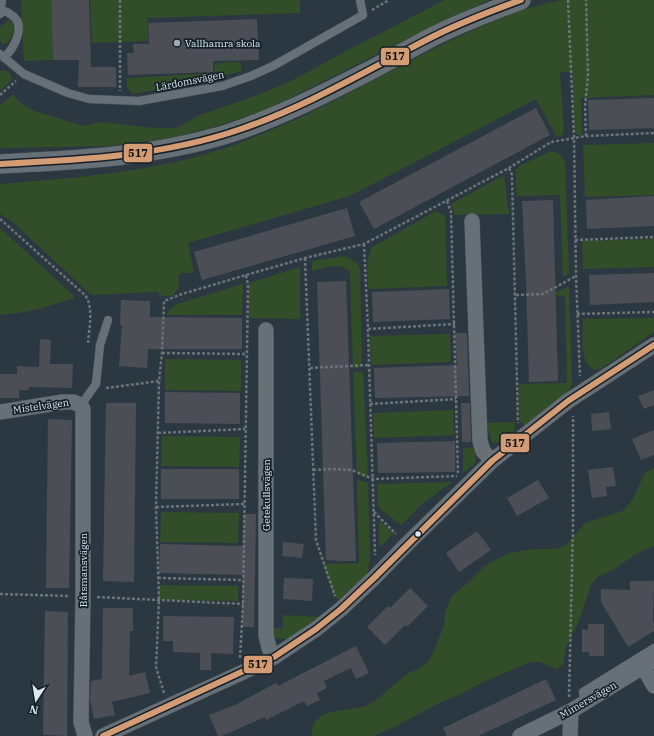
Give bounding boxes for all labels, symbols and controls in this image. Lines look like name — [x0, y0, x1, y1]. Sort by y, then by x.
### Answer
place label: Vallhamra skola — [185, 37, 261, 50]
marker: Vallhamra skola — [172, 38, 182, 48]
line badge: 517 — [380, 47, 410, 66]
text: 517 — [385, 49, 405, 63]
street label: Lärdomsvägen — [155, 68, 226, 94]
line badge: 517 — [123, 143, 153, 163]
text: 517 — [128, 146, 148, 160]
street label: Mistelvägen — [12, 396, 70, 416]
line badge: 517 — [500, 433, 530, 453]
text: 517 — [505, 436, 525, 450]
street label: Getekullsvägen — [260, 458, 273, 531]
unlabelled marker — [413, 529, 423, 539]
street label: Båtsmansvägen — [77, 532, 90, 607]
line badge: 517 — [243, 655, 273, 674]
text: 517 — [248, 657, 268, 671]
street label: Mimersvägen — [557, 678, 619, 722]
north arrow — [16, 680, 56, 720]
text: N — [28, 702, 40, 718]

